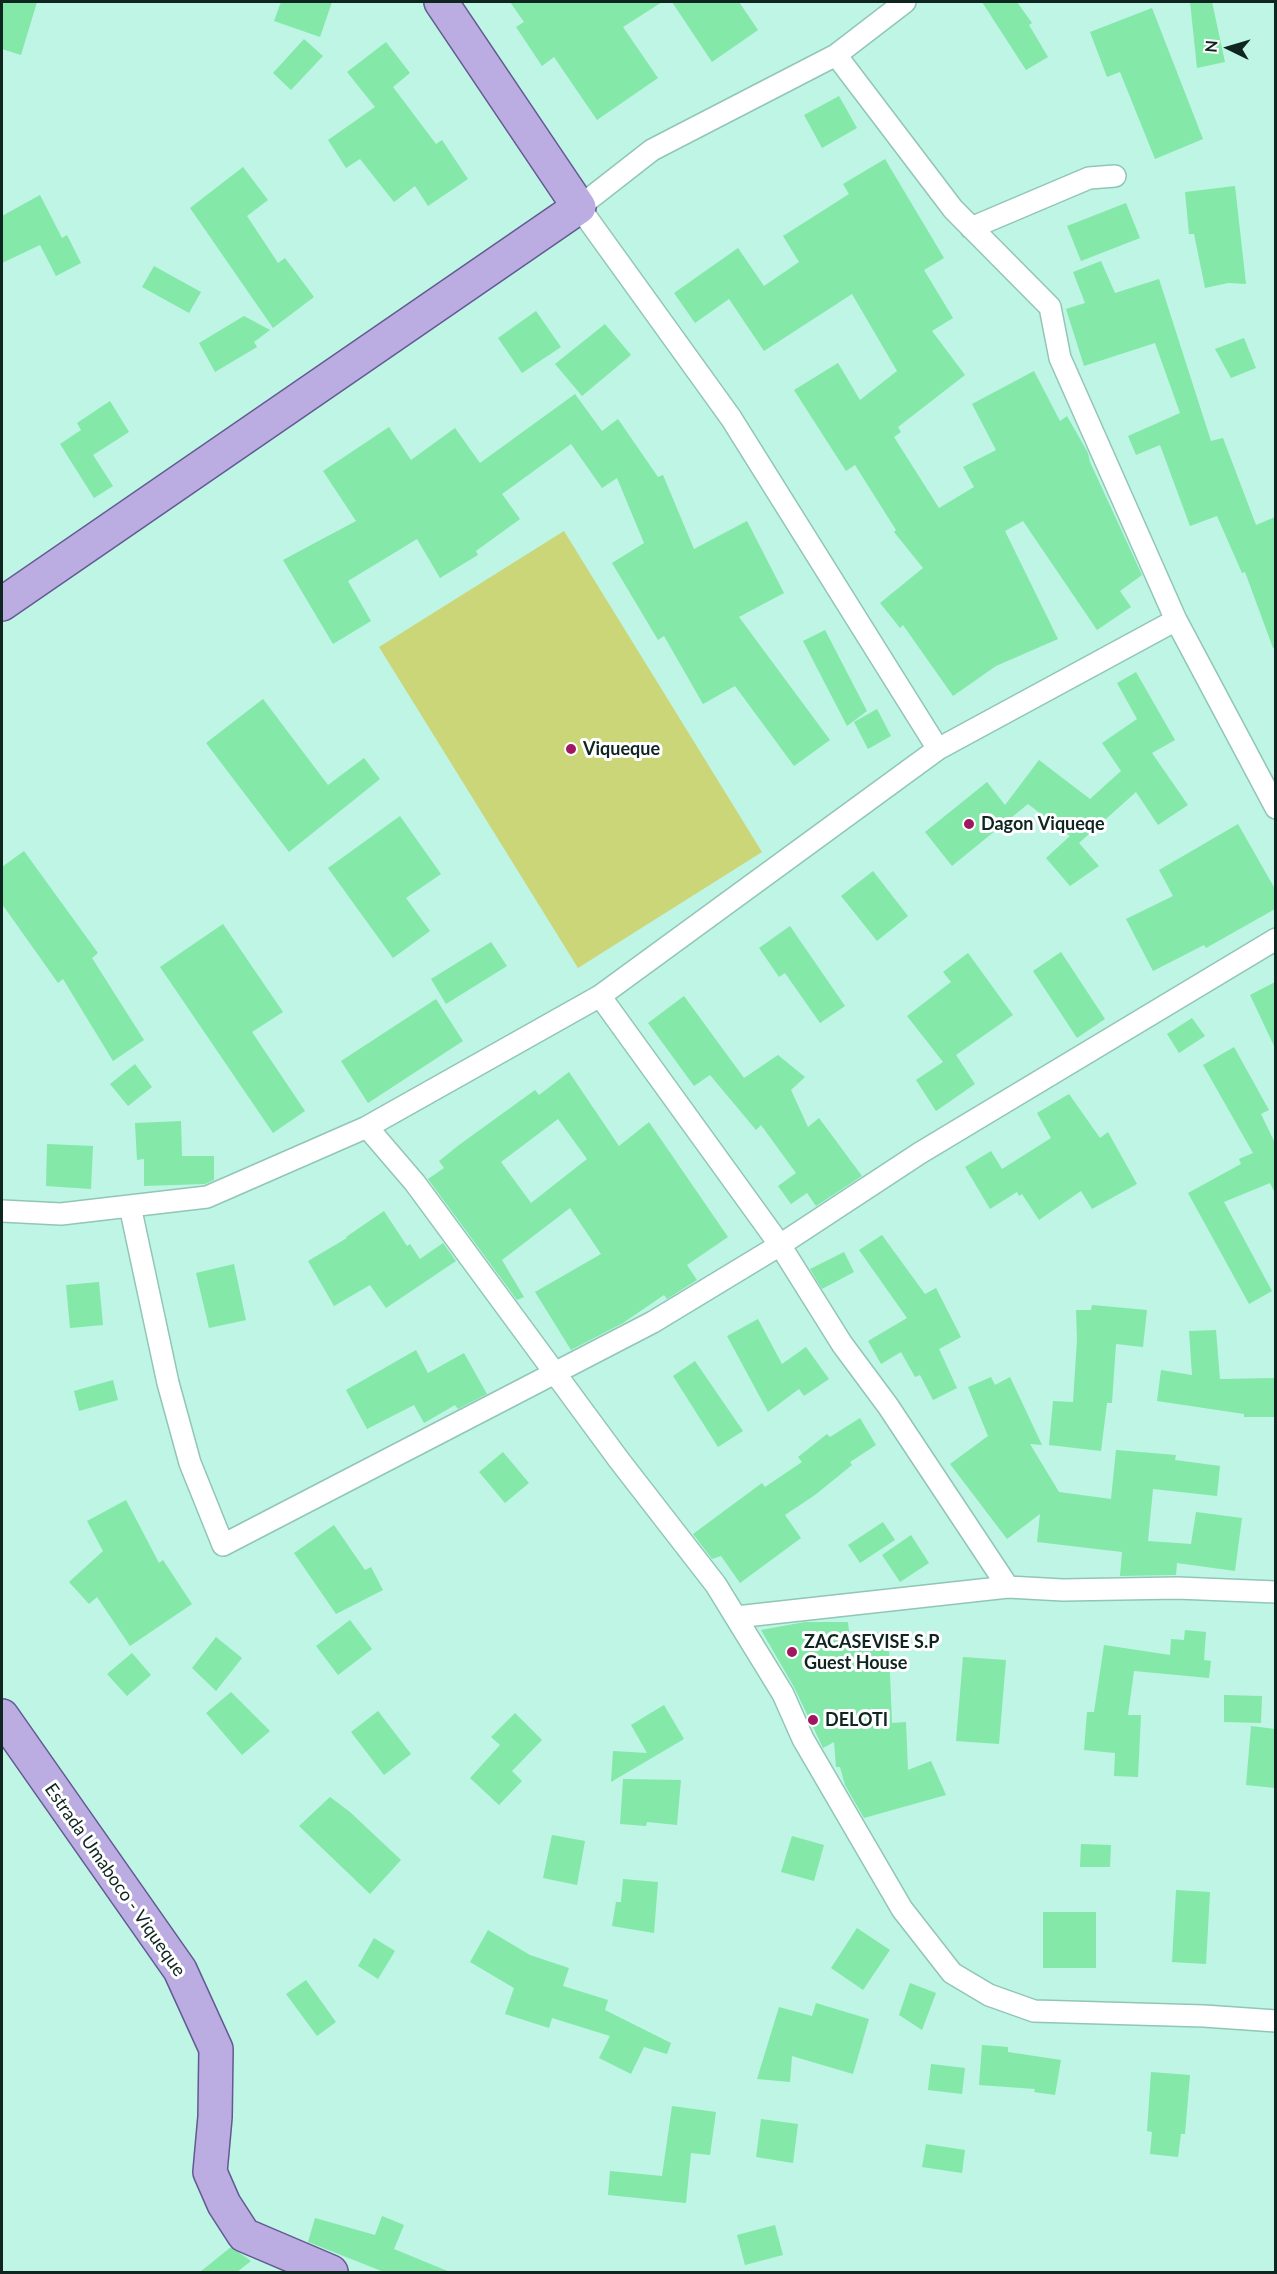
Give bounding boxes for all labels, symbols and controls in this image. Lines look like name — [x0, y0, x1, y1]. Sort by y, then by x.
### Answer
north arrow — [1199, 18, 1259, 78]
text: N — [1201, 39, 1221, 53]
place label: Viqueque — [583, 738, 660, 760]
marker: Viqueque — [564, 742, 578, 756]
place label: Dagon Viqueqe — [981, 813, 1105, 835]
marker: Dagon Viqueqe — [962, 817, 976, 831]
place label: ZACASEVISE S.P Guest House — [804, 1631, 939, 1674]
marker: ZACASEVISE S.P Guest House — [785, 1645, 799, 1659]
place label: DELOTI — [825, 1709, 888, 1731]
marker: DELOTI — [806, 1713, 820, 1727]
street label: Estrada Umaboco - Viqueque — [40, 1779, 190, 1981]

